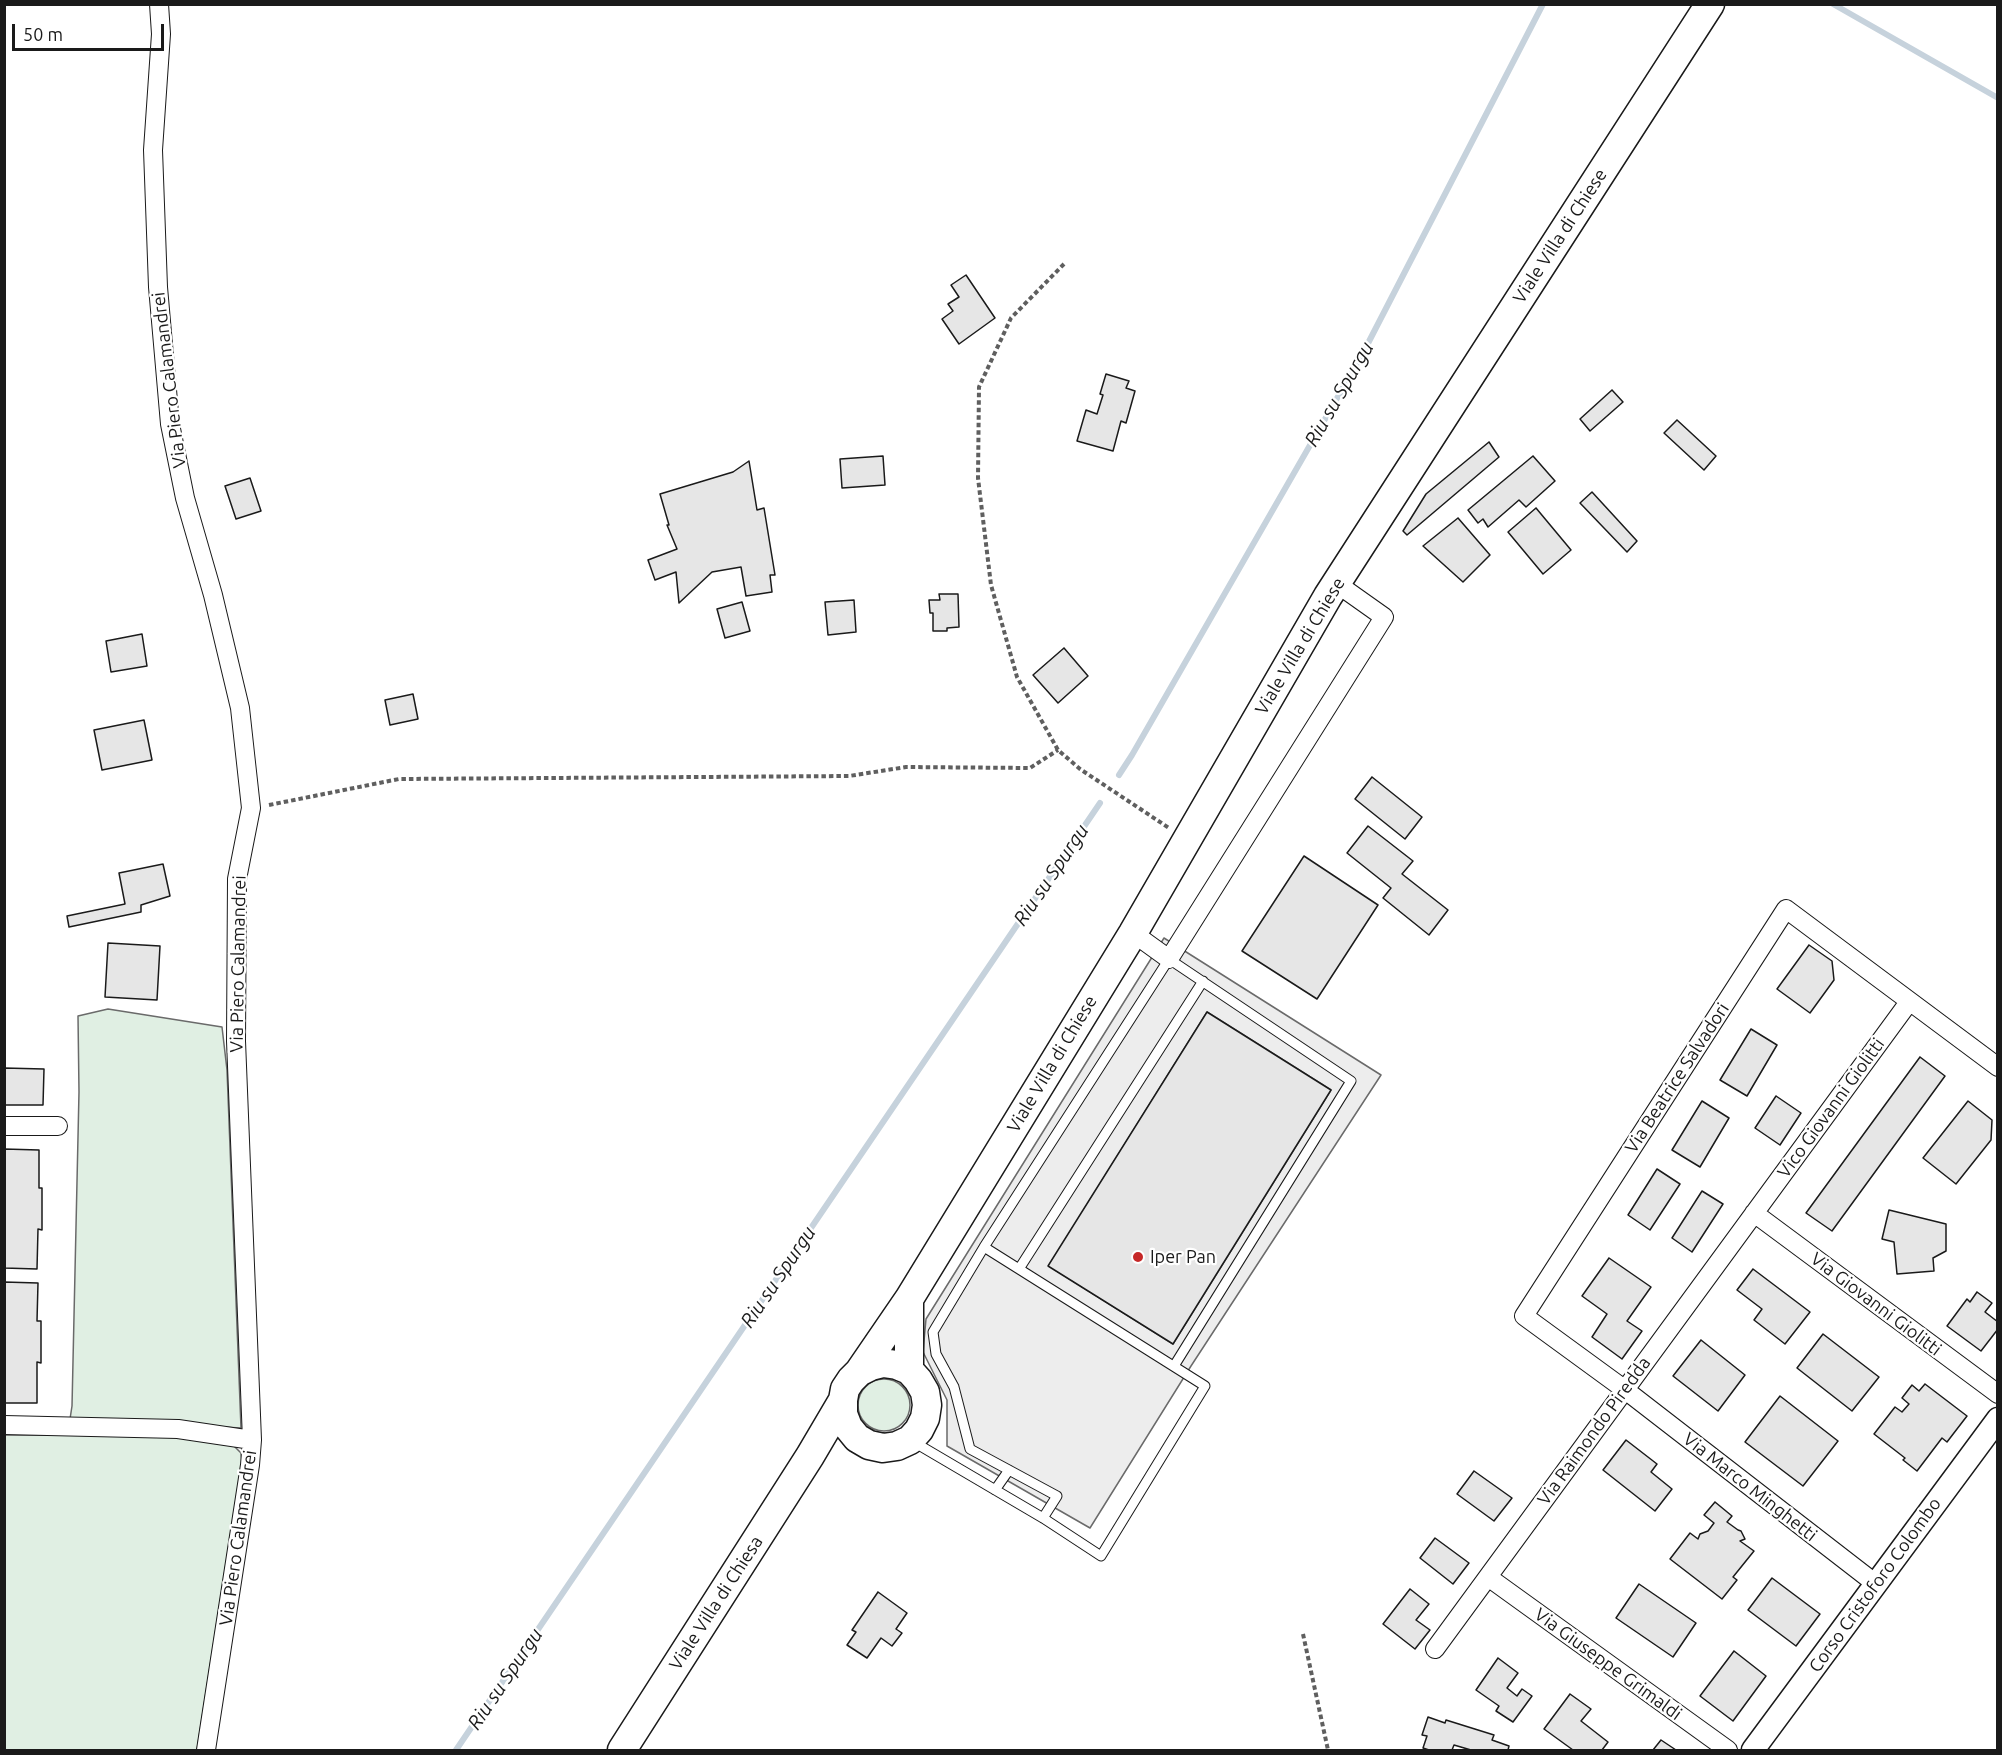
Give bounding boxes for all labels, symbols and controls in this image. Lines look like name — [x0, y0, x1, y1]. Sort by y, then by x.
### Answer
scale bar — [15, 12, 166, 50]
text: 50 m — [23, 24, 63, 44]
street label: Viale Villa di Chiese — [1508, 165, 1612, 307]
street label: Via Piero Calamandrei — [147, 291, 191, 469]
water label: Riu su Spurgu — [1299, 337, 1379, 451]
street label: Viale Villa di Chiese — [1251, 574, 1349, 718]
water label: Riu su Spurgu — [1008, 820, 1094, 930]
street label: Via Piero Calamandrei — [226, 875, 250, 1053]
street label: Viale Villa di Chiese — [1003, 992, 1101, 1136]
street label: Via Beatrice Salvadori — [1620, 999, 1734, 1157]
street label: Vico Giovanni Giolitti — [1773, 1034, 1889, 1182]
water label: Riu su Spurgu — [735, 1222, 821, 1332]
place label: Iper Pan — [1150, 1246, 1216, 1268]
street label: Via Giovanni Giolitti — [1806, 1248, 1946, 1360]
marker: Iper Pan — [1131, 1250, 1145, 1264]
street label: Via Raimondo Piredda — [1533, 1353, 1655, 1509]
street label: Via Marco Minghetti — [1679, 1428, 1821, 1546]
street label: Via Piero Calamandrei — [215, 1449, 261, 1627]
street label: Corso Cristoforo Colombo — [1804, 1493, 1946, 1677]
street label: Viale Villa di Chiesa — [665, 1532, 767, 1674]
street label: Via Giuseppe Grimaldi — [1530, 1603, 1686, 1725]
water label: Riu su Spurgu — [462, 1624, 548, 1734]

